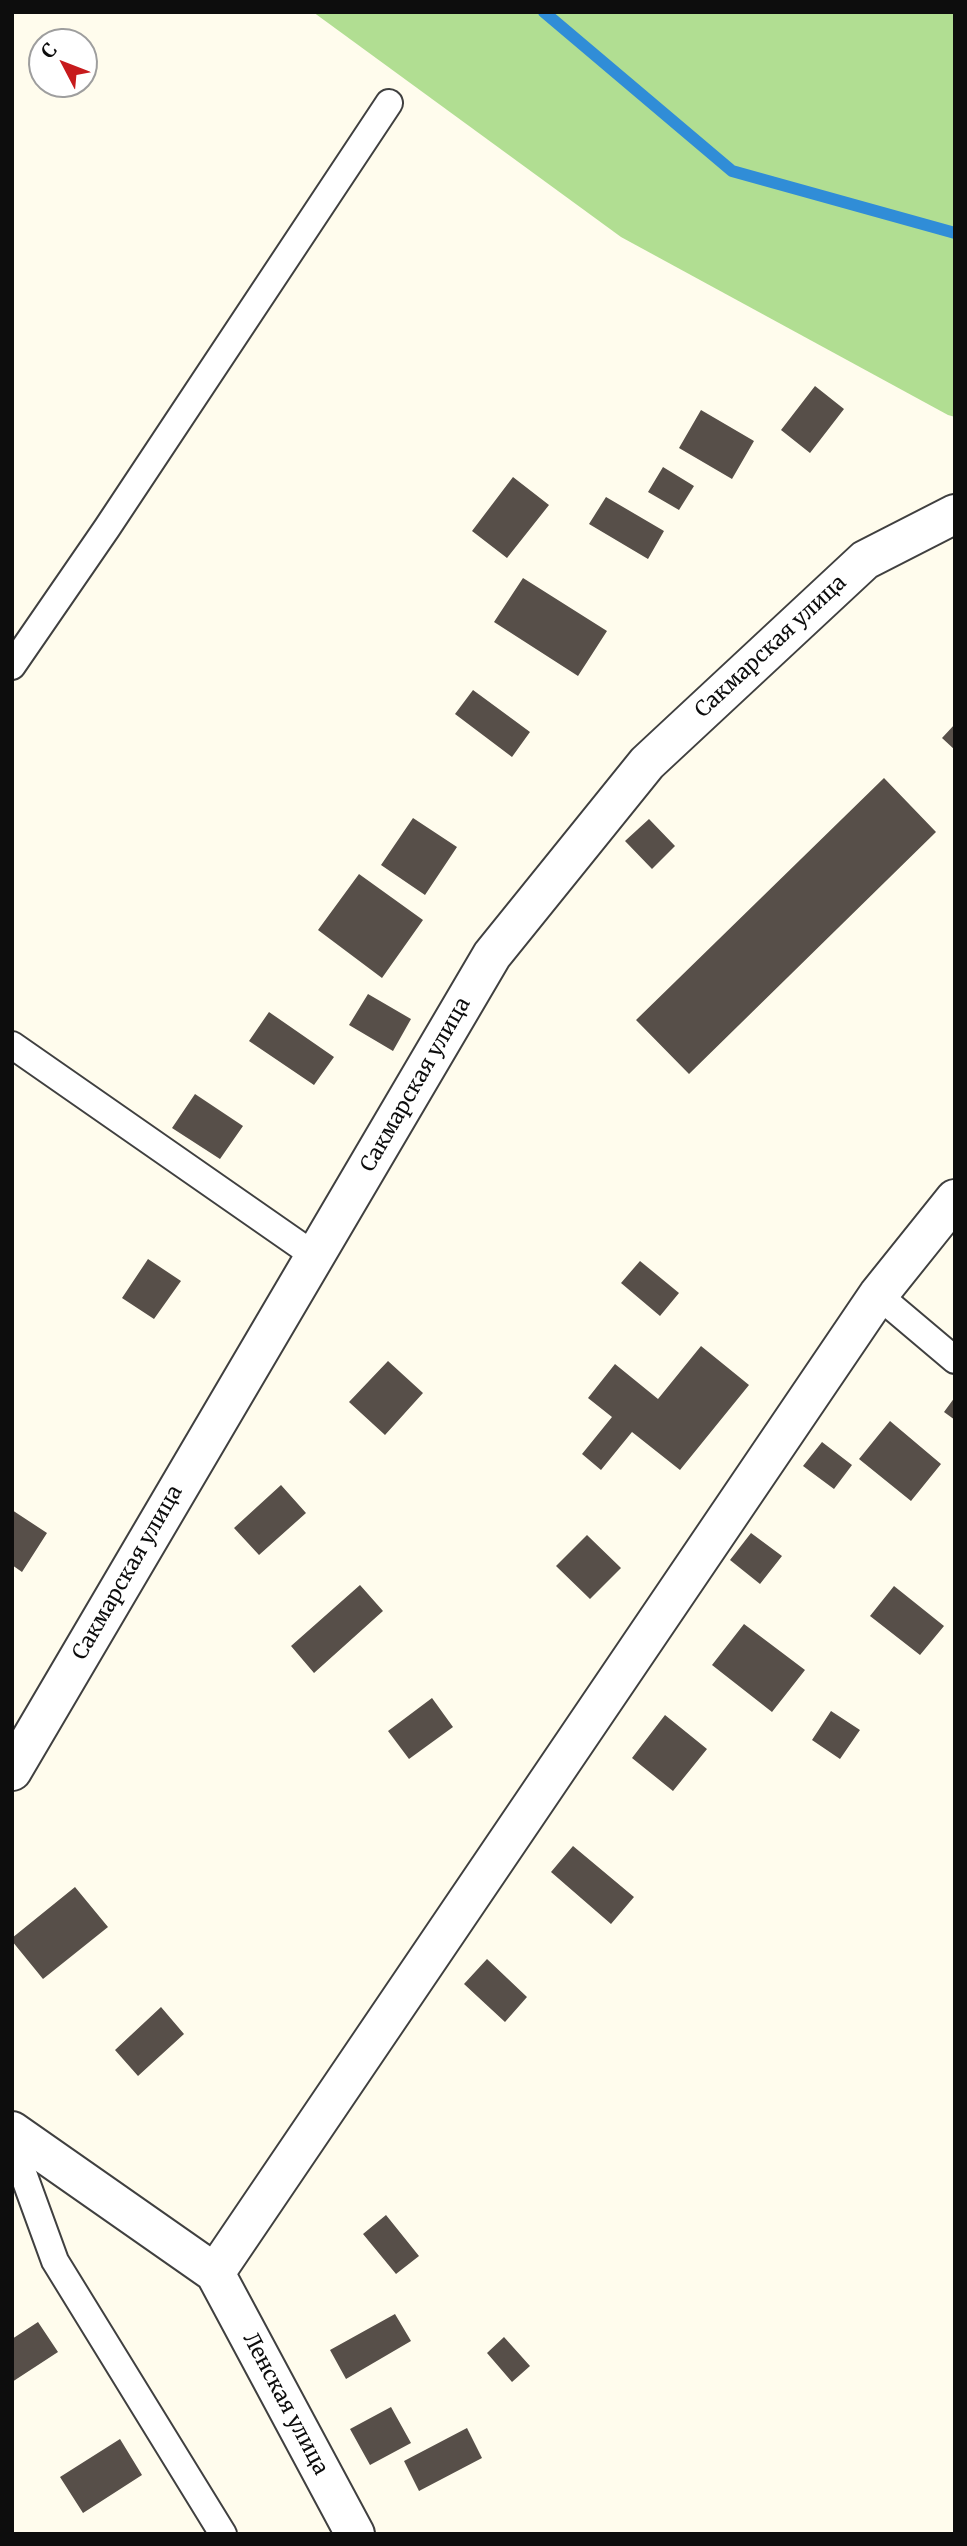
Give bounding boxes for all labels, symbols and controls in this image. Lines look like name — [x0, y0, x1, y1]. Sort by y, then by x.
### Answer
north arrow — [28, 28, 98, 98]
text: С — [36, 38, 62, 63]
street label: Сакмарская улица — [690, 571, 852, 723]
street label: Сакмарская улица — [356, 993, 476, 1177]
street label: Сакмарская улица — [68, 1481, 188, 1665]
street label: Ленская улица — [237, 2329, 333, 2479]

